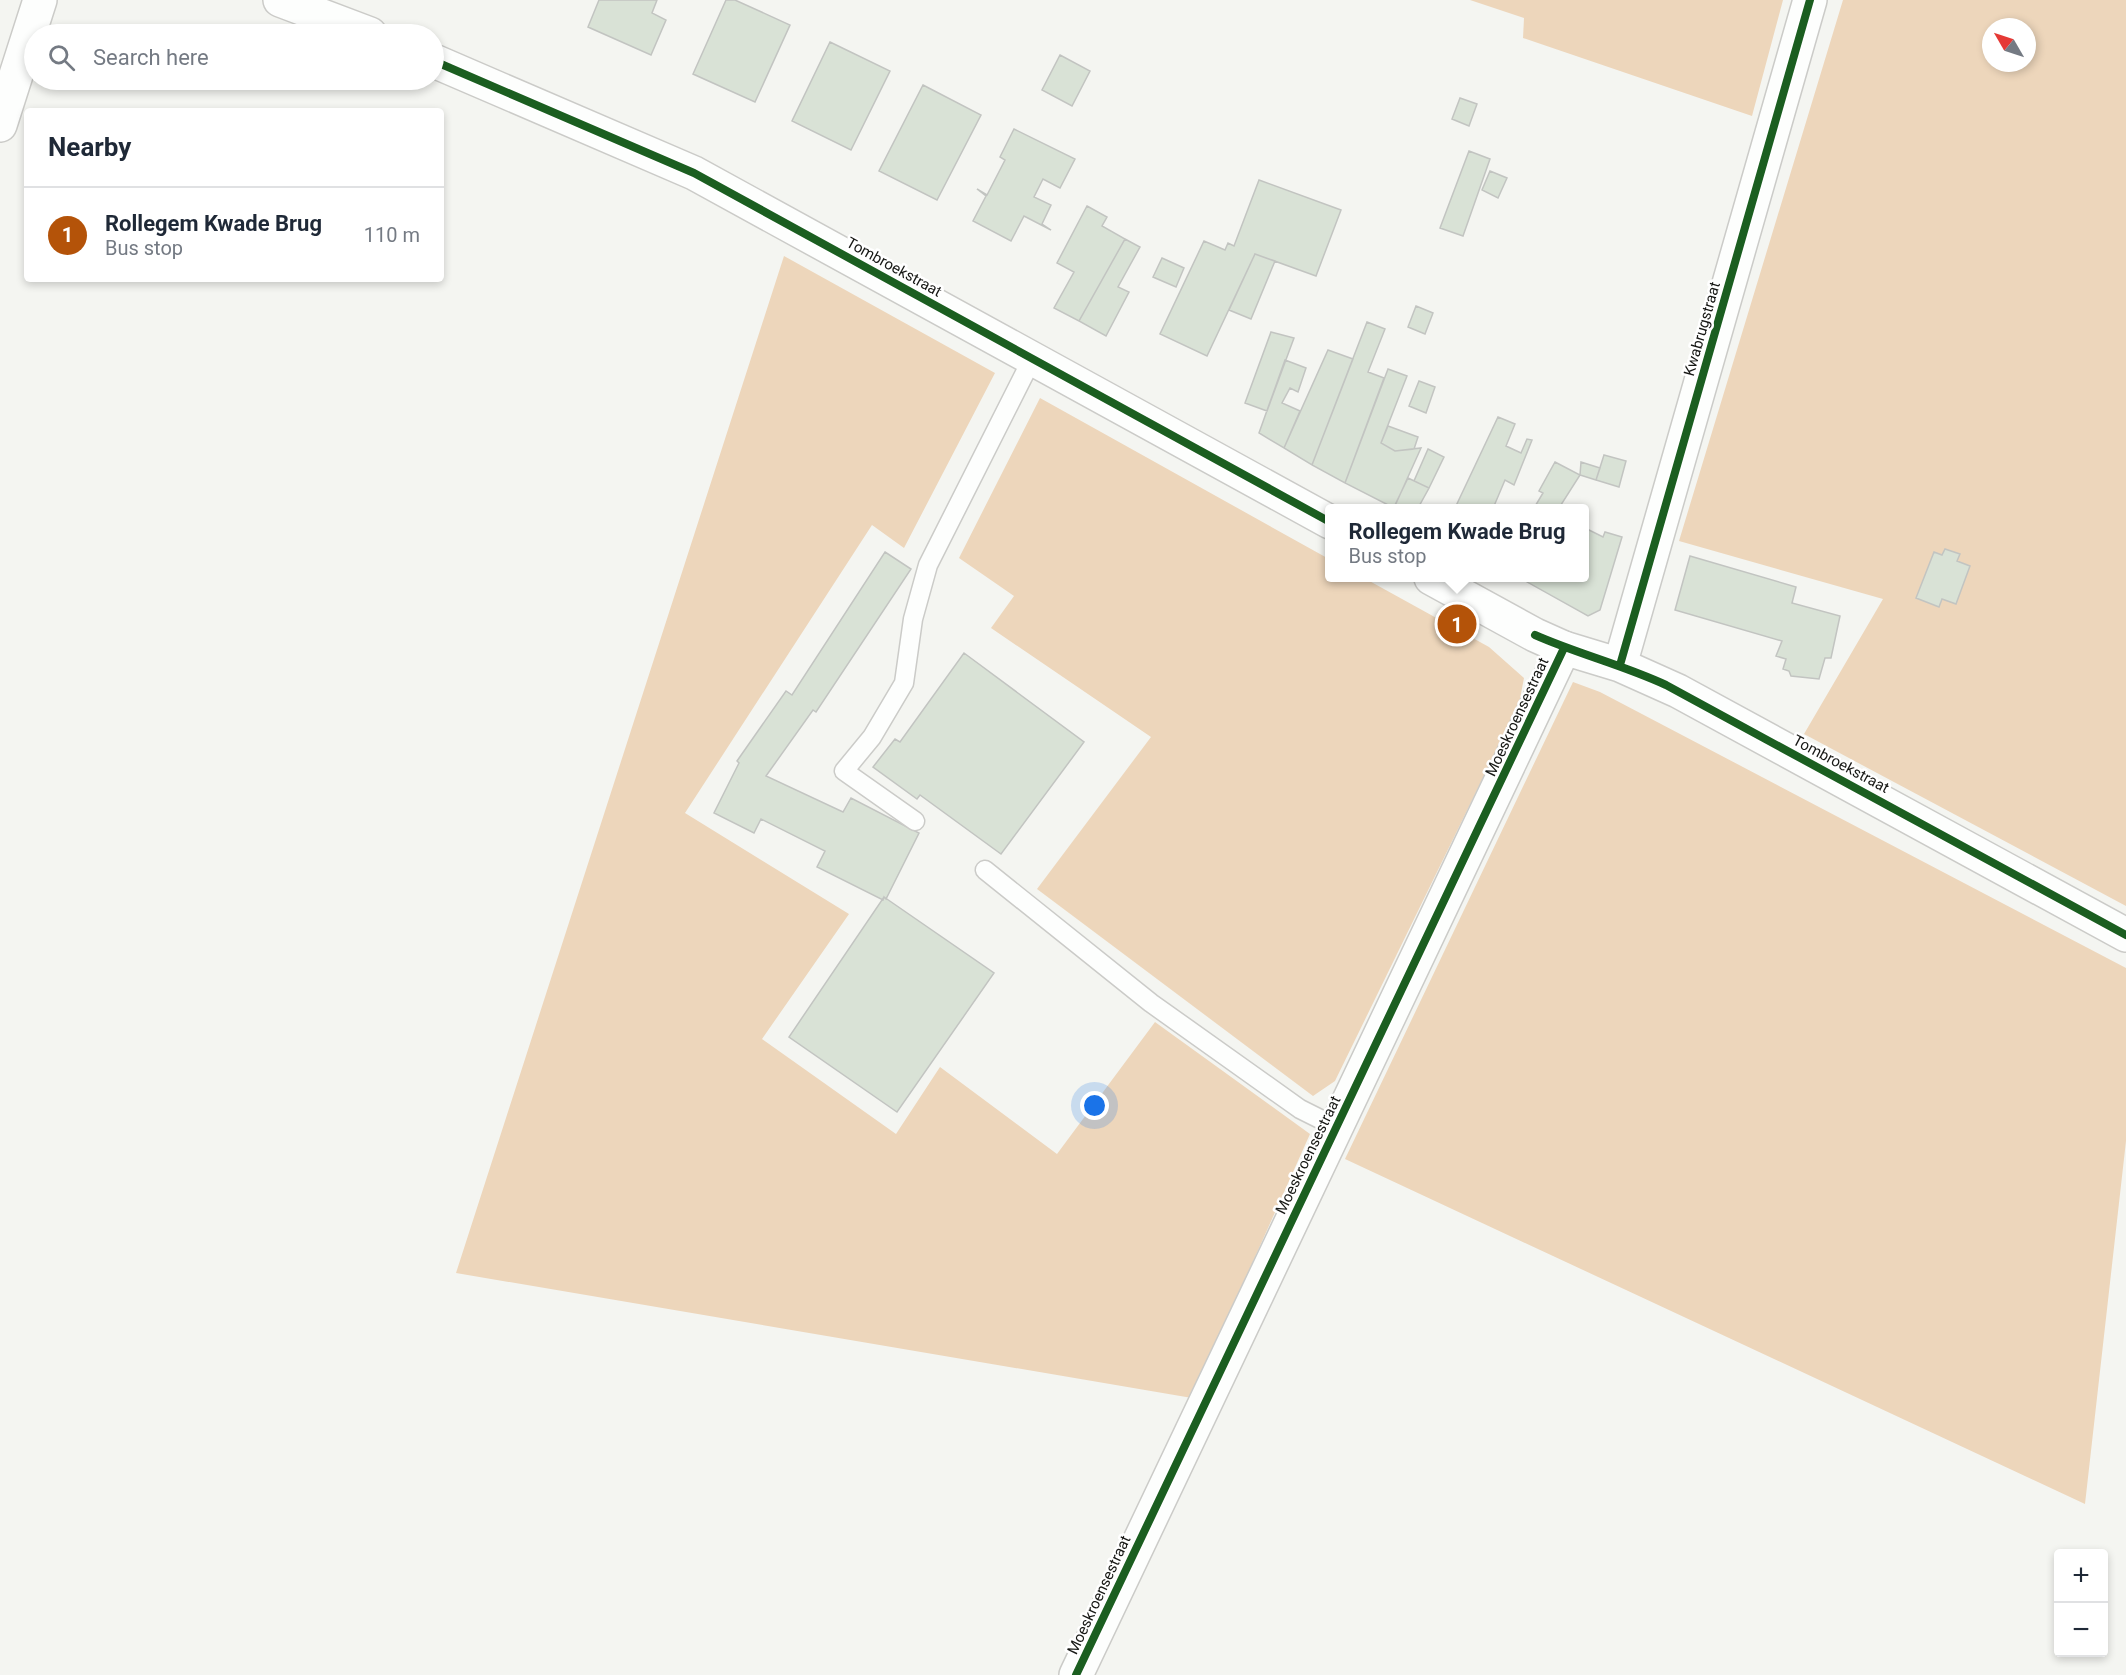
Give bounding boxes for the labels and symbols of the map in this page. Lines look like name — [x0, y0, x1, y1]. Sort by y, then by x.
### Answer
north arrow — [1982, 18, 2036, 72]
street label: Tombroekstraat — [843, 233, 945, 301]
street label: Kwabrugstraat — [1680, 280, 1724, 378]
pin: 1 — [1438, 602, 1476, 646]
street label: Moeskroensestraat — [1482, 655, 1552, 779]
street label: Tombroekstraat — [1790, 731, 1892, 797]
your location — [1080, 1091, 1109, 1120]
street label: Moeskroensestraat — [1272, 1093, 1344, 1217]
street label: Moeskroensestraat — [1064, 1533, 1134, 1657]

